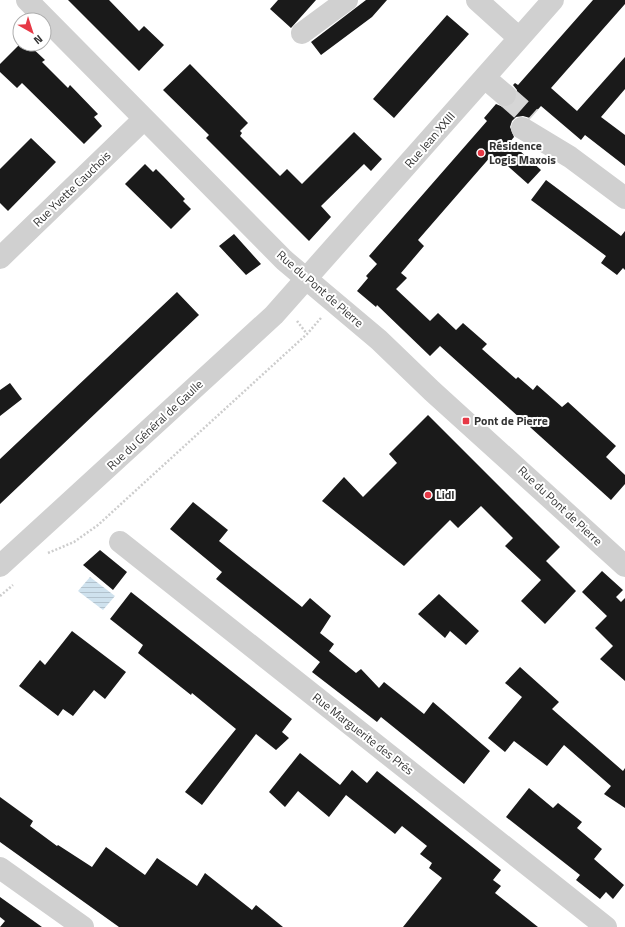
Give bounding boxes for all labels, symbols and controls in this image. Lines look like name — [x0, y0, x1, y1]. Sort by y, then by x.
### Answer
north arrow — [12, 12, 52, 52]
text: N — [30, 31, 46, 48]
street label: Rue Jean XXIII — [400, 107, 460, 172]
place label: Résidence Logis Maxois — [489, 136, 556, 169]
street label: Rue Yvette Cauchois — [28, 146, 115, 231]
marker: Résidence Logis Maxois — [476, 148, 486, 158]
street label: Rue du Pont de Pierre — [273, 246, 368, 332]
street label: Rue du Général de Gaulle — [102, 375, 207, 474]
place label: Pont de Pierre — [474, 411, 548, 430]
marker: Pont de Pierre — [461, 416, 471, 426]
street label: Rue du Pont de Pierre — [514, 461, 607, 550]
place label: Lidl — [436, 485, 455, 504]
marker: Lidl — [423, 490, 433, 500]
street label: Rue Marguerite des Prés — [308, 688, 418, 780]

